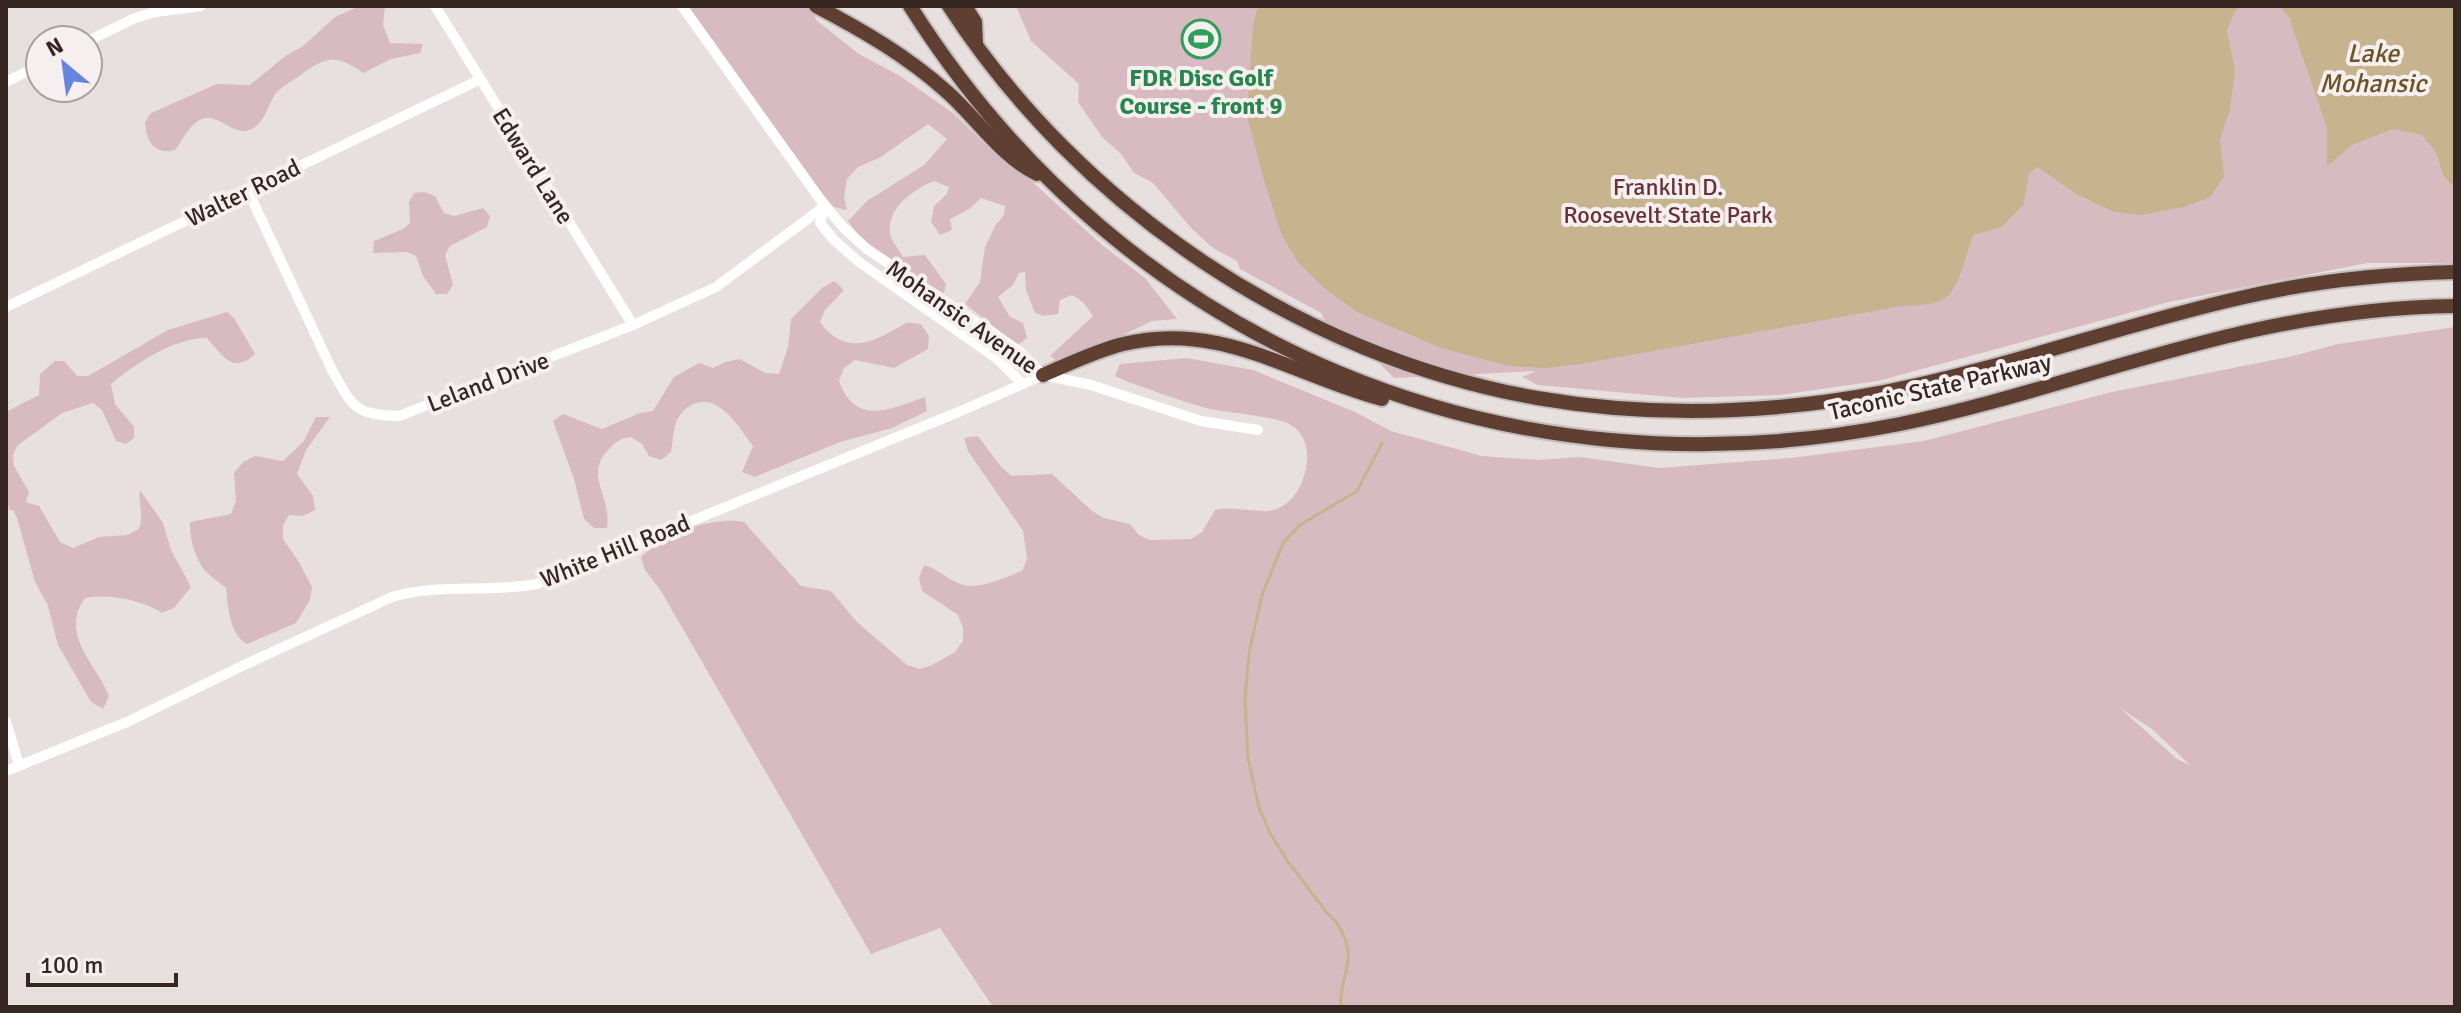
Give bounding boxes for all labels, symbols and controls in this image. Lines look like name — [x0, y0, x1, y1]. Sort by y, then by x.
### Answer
sports icon: FDR Disc Golf Course - front 9 — [1180, 18, 1222, 60]
north arrow — [24, 24, 104, 104]
text: N — [41, 31, 68, 62]
water label: Lake Mohansic — [2320, 38, 2428, 100]
place label: FDR Disc Golf Course - front 9 — [1119, 63, 1283, 121]
street label: Edward Lane — [485, 102, 581, 230]
street label: Walter Road — [181, 152, 305, 234]
park label: Franklin D. Roosevelt State Park — [1563, 172, 1773, 230]
street label: Mohansic Avenue — [880, 253, 1044, 381]
street label: Leland Drive — [423, 345, 553, 419]
street label: Taconic State Parkway — [1826, 347, 2054, 427]
street label: White Hill Road — [536, 507, 694, 595]
scale bar — [28, 937, 176, 987]
text: 100 m — [40, 950, 103, 980]

